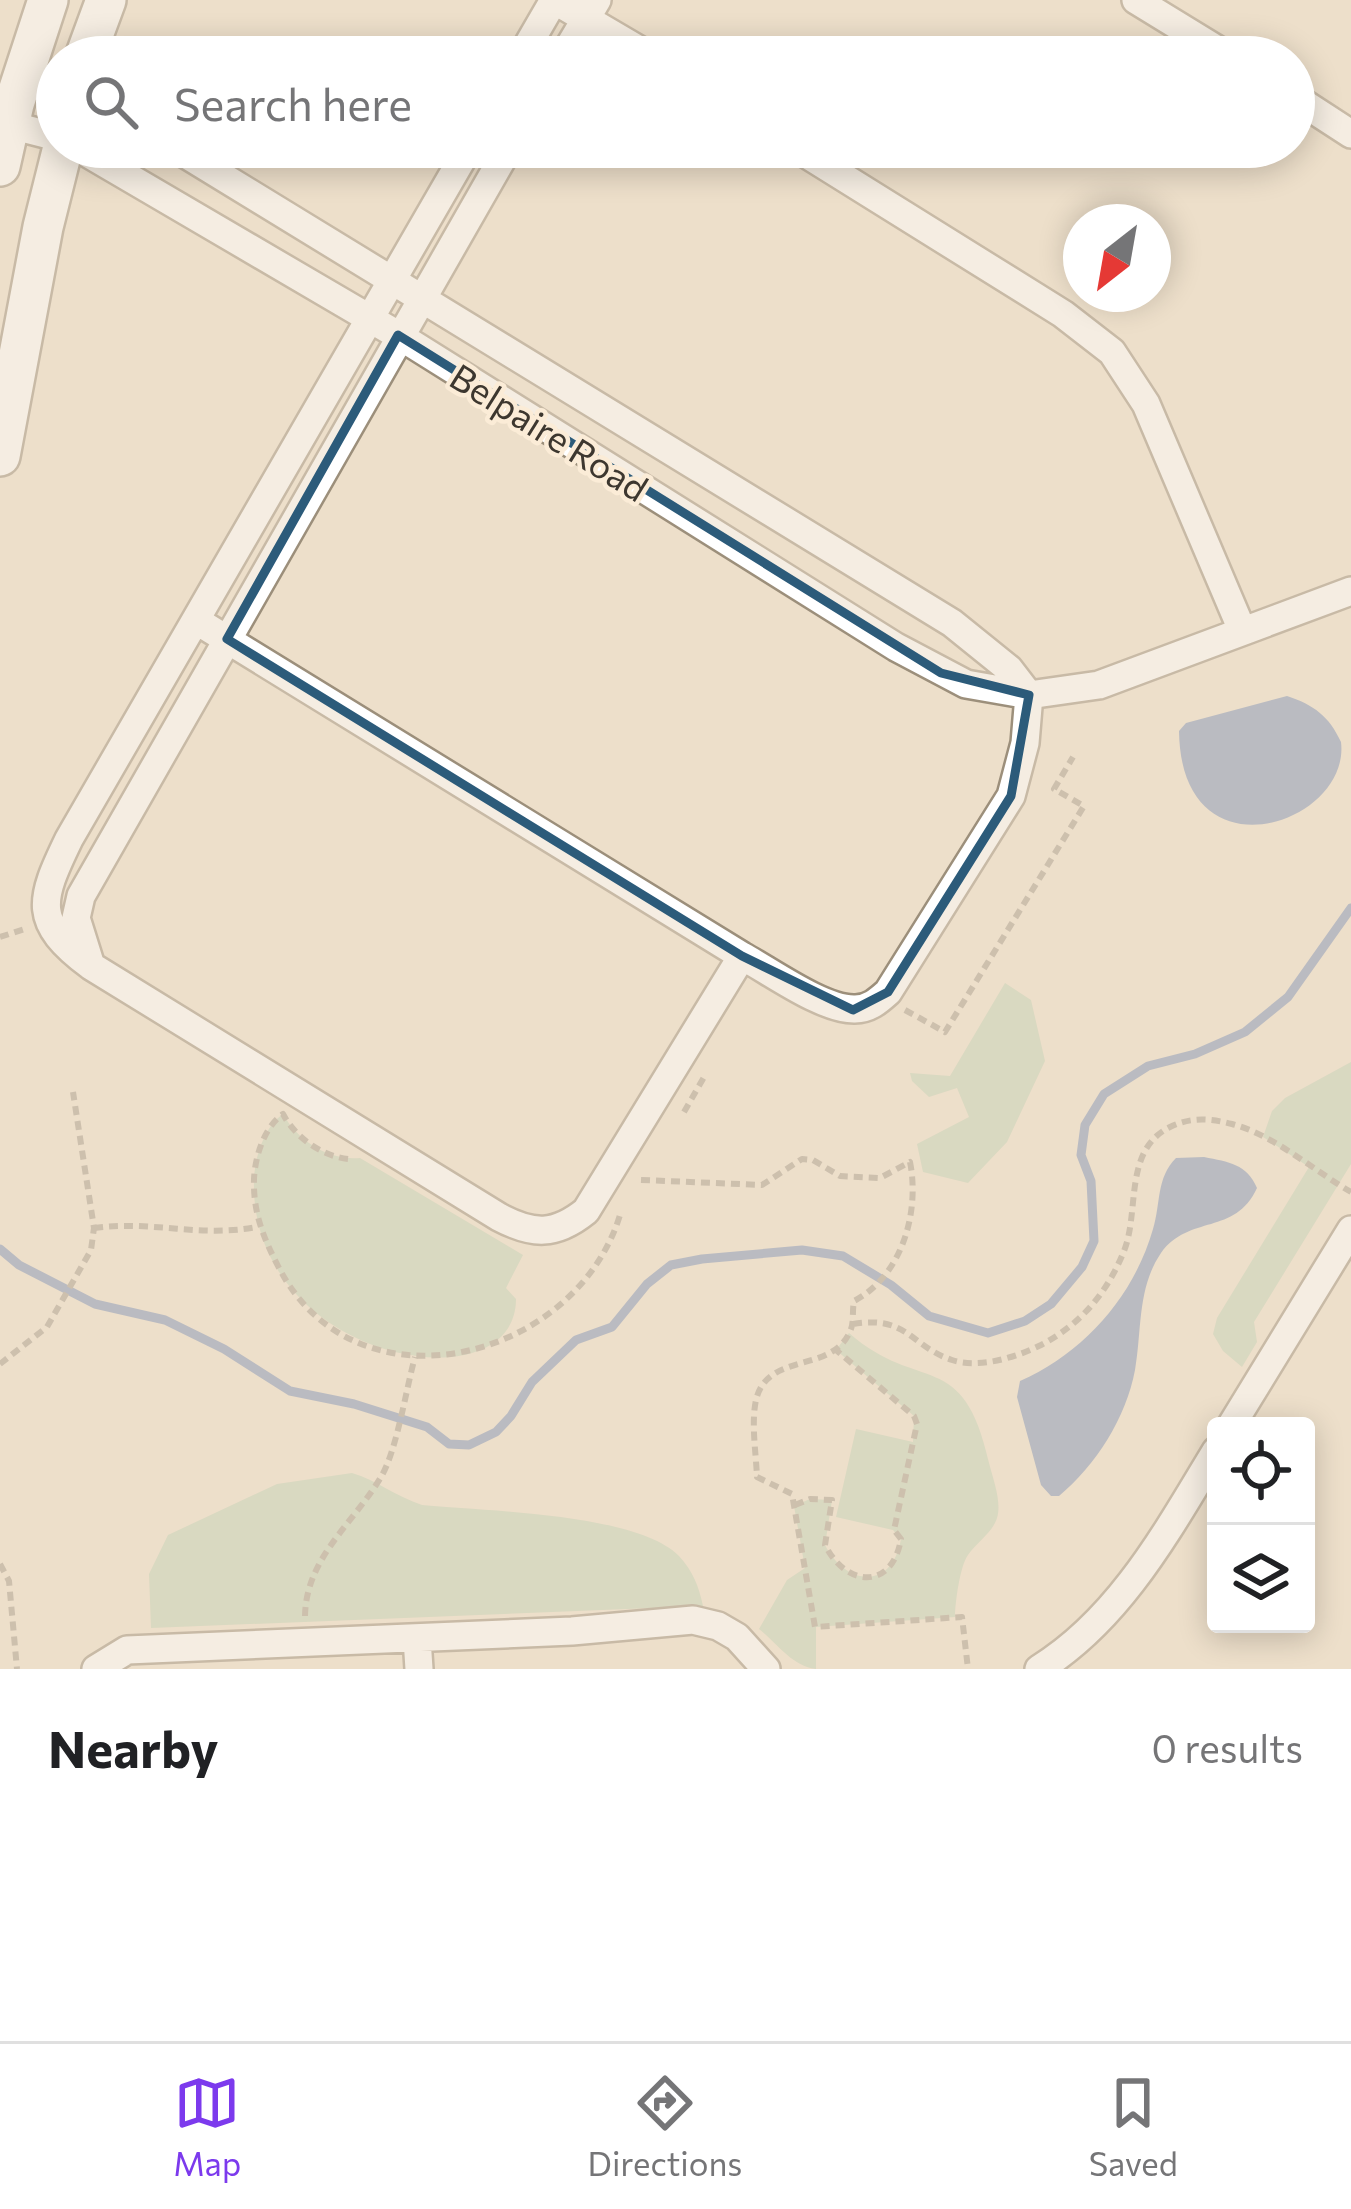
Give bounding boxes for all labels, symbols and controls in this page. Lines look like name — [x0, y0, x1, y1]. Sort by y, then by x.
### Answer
search box — [36, 36, 1315, 168]
icon: search — [78, 69, 144, 135]
text: Search here — [174, 75, 412, 130]
north arrow — [1063, 204, 1171, 312]
street label: Belpaire Road — [443, 353, 657, 509]
map controls — [1207, 1417, 1315, 1633]
button: locate — [1207, 1417, 1315, 1525]
button: layers — [1207, 1525, 1315, 1633]
text: Nearby — [48, 1716, 218, 1779]
text: 0 results — [1151, 1723, 1303, 1771]
tab: Map — [173, 2070, 241, 2183]
tab: Directions — [588, 2070, 742, 2183]
tab: Saved — [1089, 2070, 1178, 2183]

